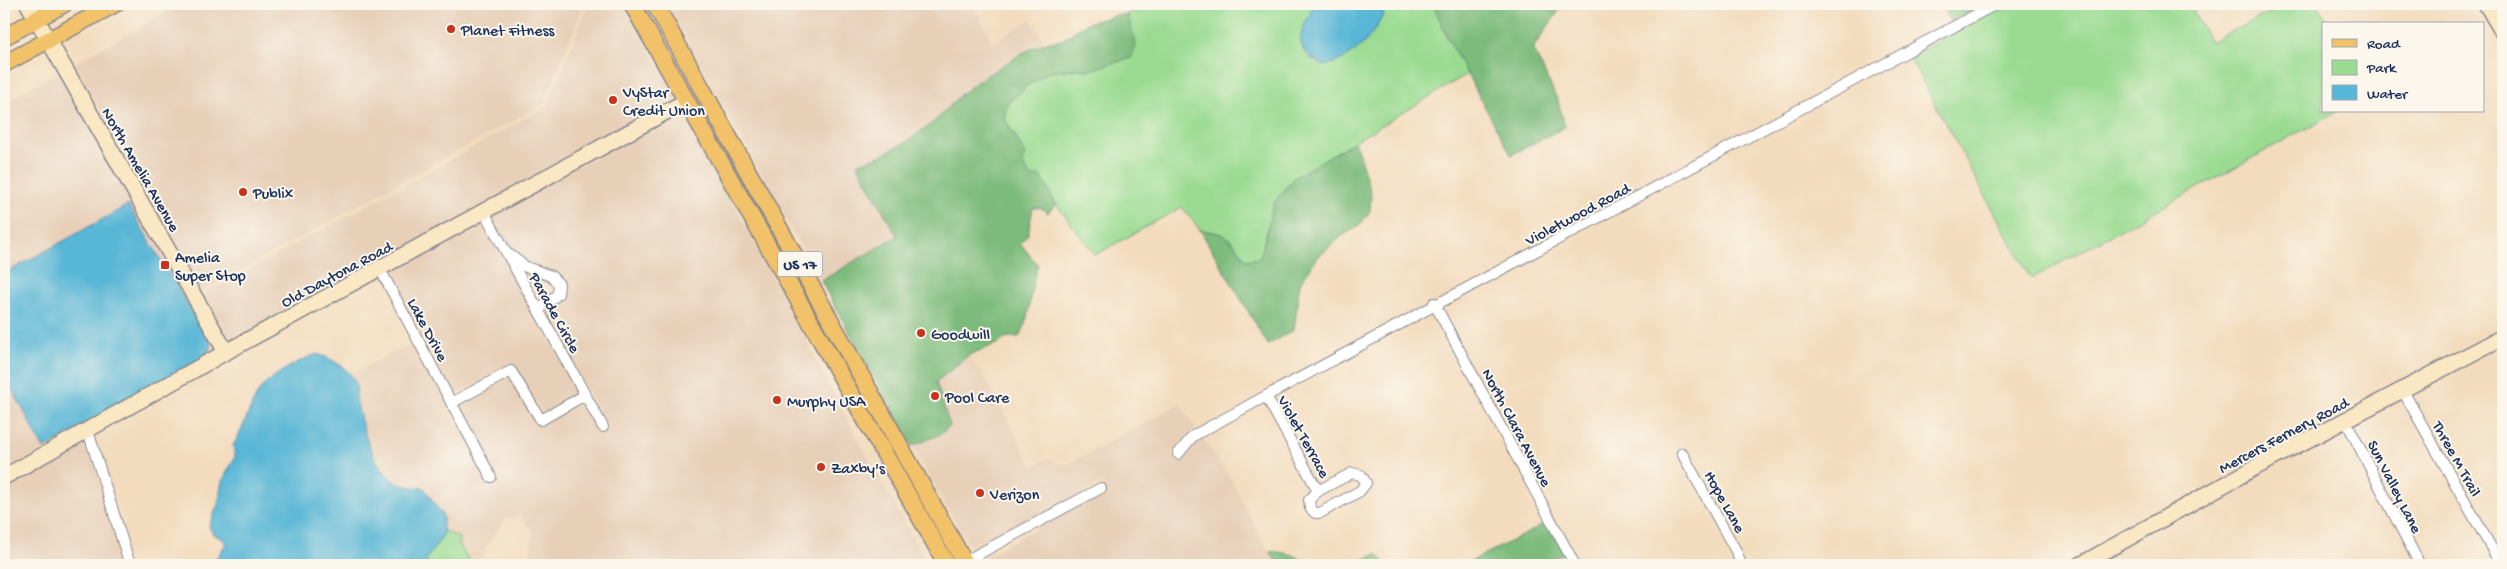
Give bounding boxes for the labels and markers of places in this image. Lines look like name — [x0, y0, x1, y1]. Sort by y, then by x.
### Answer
marker: Planet Fitness — [445, 23, 457, 35]
place label: Planet Fitness — [460, 23, 555, 42]
place label: VyStar Credit Union — [622, 85, 705, 122]
marker: VyStar Credit Union — [607, 94, 619, 106]
marker: Publix — [237, 186, 249, 198]
place label: Publix — [252, 186, 294, 205]
place label: Amelia Super Stop — [175, 250, 246, 287]
marker: Amelia Super Stop — [159, 259, 171, 271]
marker: Goodwill — [915, 327, 927, 339]
place label: Goodwill — [931, 327, 990, 346]
marker: Pool Care — [929, 390, 941, 402]
place label: Pool Care — [944, 390, 1010, 409]
marker: Murphy USA — [771, 394, 783, 406]
place label: Murphy USA — [787, 394, 867, 413]
marker: Zaxby's — [815, 461, 827, 473]
place label: Zaxby's — [831, 461, 886, 480]
marker: Verizon — [974, 487, 986, 499]
place label: Verizon — [989, 487, 1040, 506]

